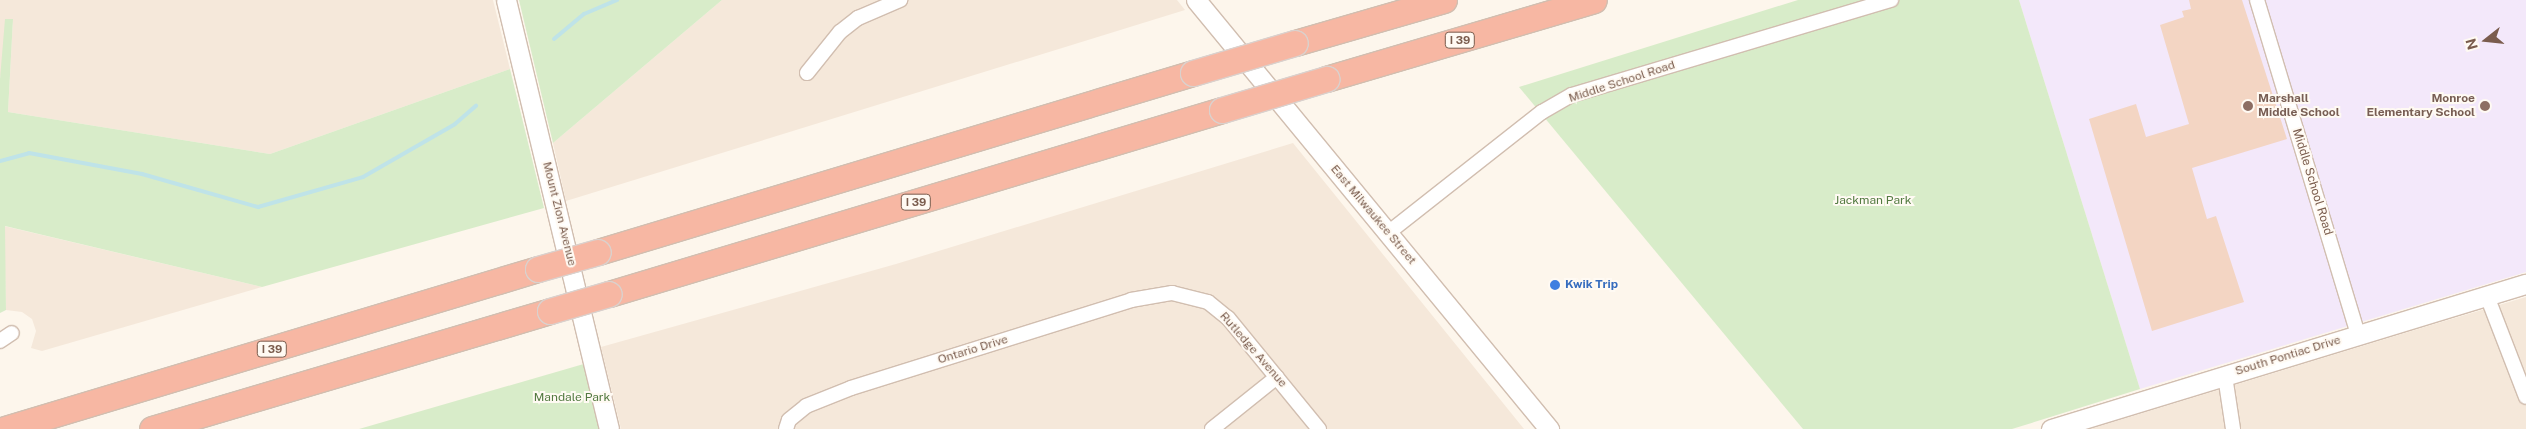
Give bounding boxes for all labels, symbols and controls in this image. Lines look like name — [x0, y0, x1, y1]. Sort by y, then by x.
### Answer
north arrow — [2461, 15, 2511, 65]
road number: I 39 — [1444, 32, 1476, 48]
text: N — [2462, 37, 2481, 52]
street label: Middle School Road — [1567, 58, 1677, 106]
place label: Marshall Middle School — [2258, 92, 2340, 120]
place label: Monroe Elementary School — [2366, 92, 2475, 120]
marker: Marshall Middle School — [2242, 100, 2254, 112]
marker: Monroe Elementary School — [2479, 100, 2491, 112]
street label: Middle School Road — [2289, 127, 2335, 237]
street label: Mount Zion Avenue — [539, 160, 579, 268]
street label: East Milwaukee Street — [1327, 162, 1419, 268]
road number: I 39 — [900, 193, 932, 210]
park label: Jackman Park — [1835, 194, 1911, 208]
place label: Kwik Trip — [1565, 278, 1618, 292]
marker: Kwik Trip — [1549, 279, 1561, 291]
street label: Rutledge Avenue — [1216, 309, 1290, 391]
street label: Ontario Drive — [936, 332, 1010, 368]
street label: South Pontiac Drive — [2233, 333, 2343, 379]
road number: I 39 — [256, 340, 288, 358]
park label: Mandale Park — [534, 391, 610, 405]

